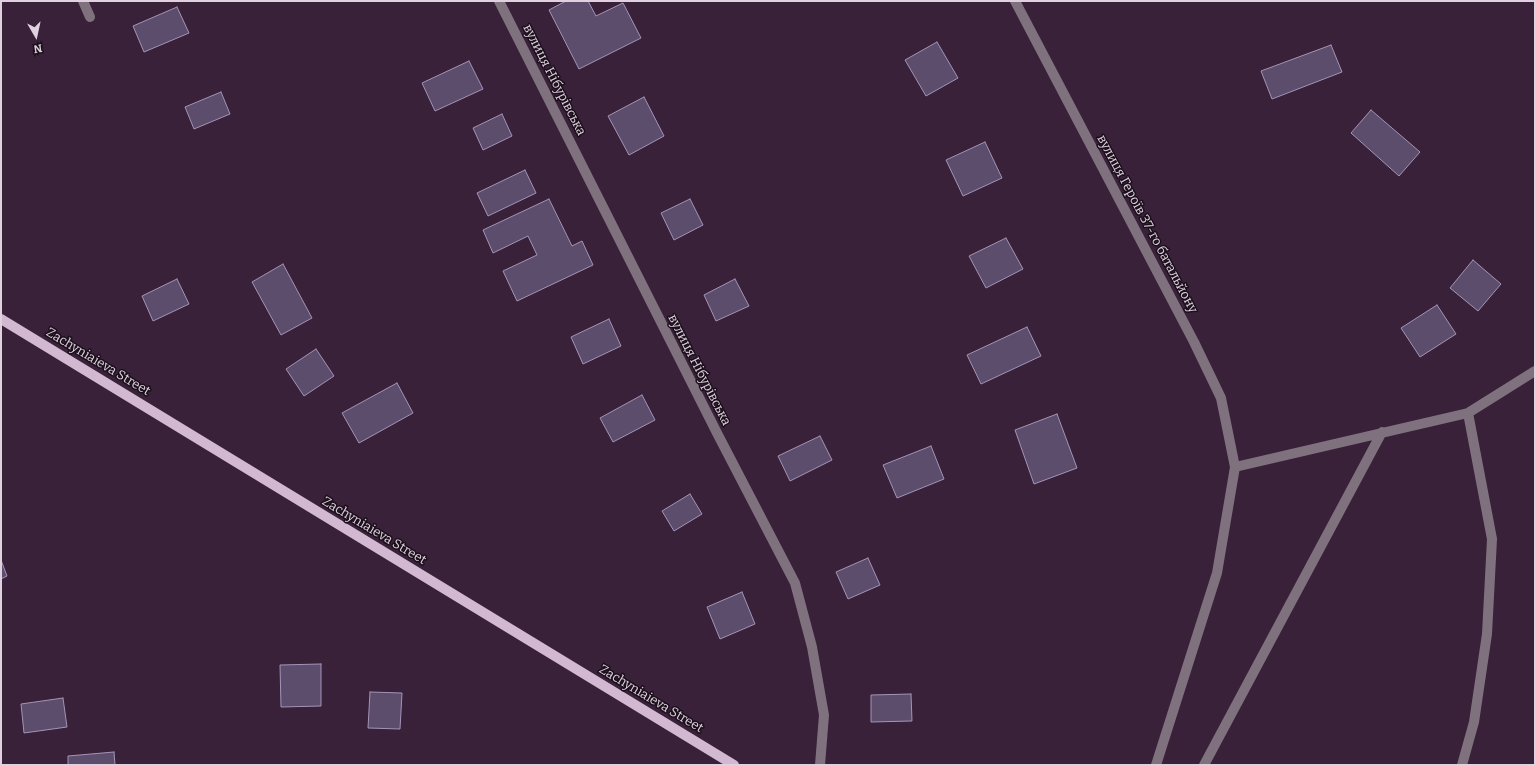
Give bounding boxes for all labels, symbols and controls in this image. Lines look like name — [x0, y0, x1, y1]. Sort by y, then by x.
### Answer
north arrow — [16, 16, 56, 56]
street label: вулиця Нібурівська — [519, 22, 589, 138]
text: N — [33, 41, 43, 55]
street label: вулиця Героїв 37-го батальйону — [1093, 132, 1201, 316]
street label: вулиця Нібурівська — [664, 312, 734, 428]
street label: Zachyniaieva Street — [43, 325, 153, 399]
street label: Zachyniaieva Street — [319, 494, 429, 568]
street label: Zachyniaieva Street — [596, 662, 706, 736]

